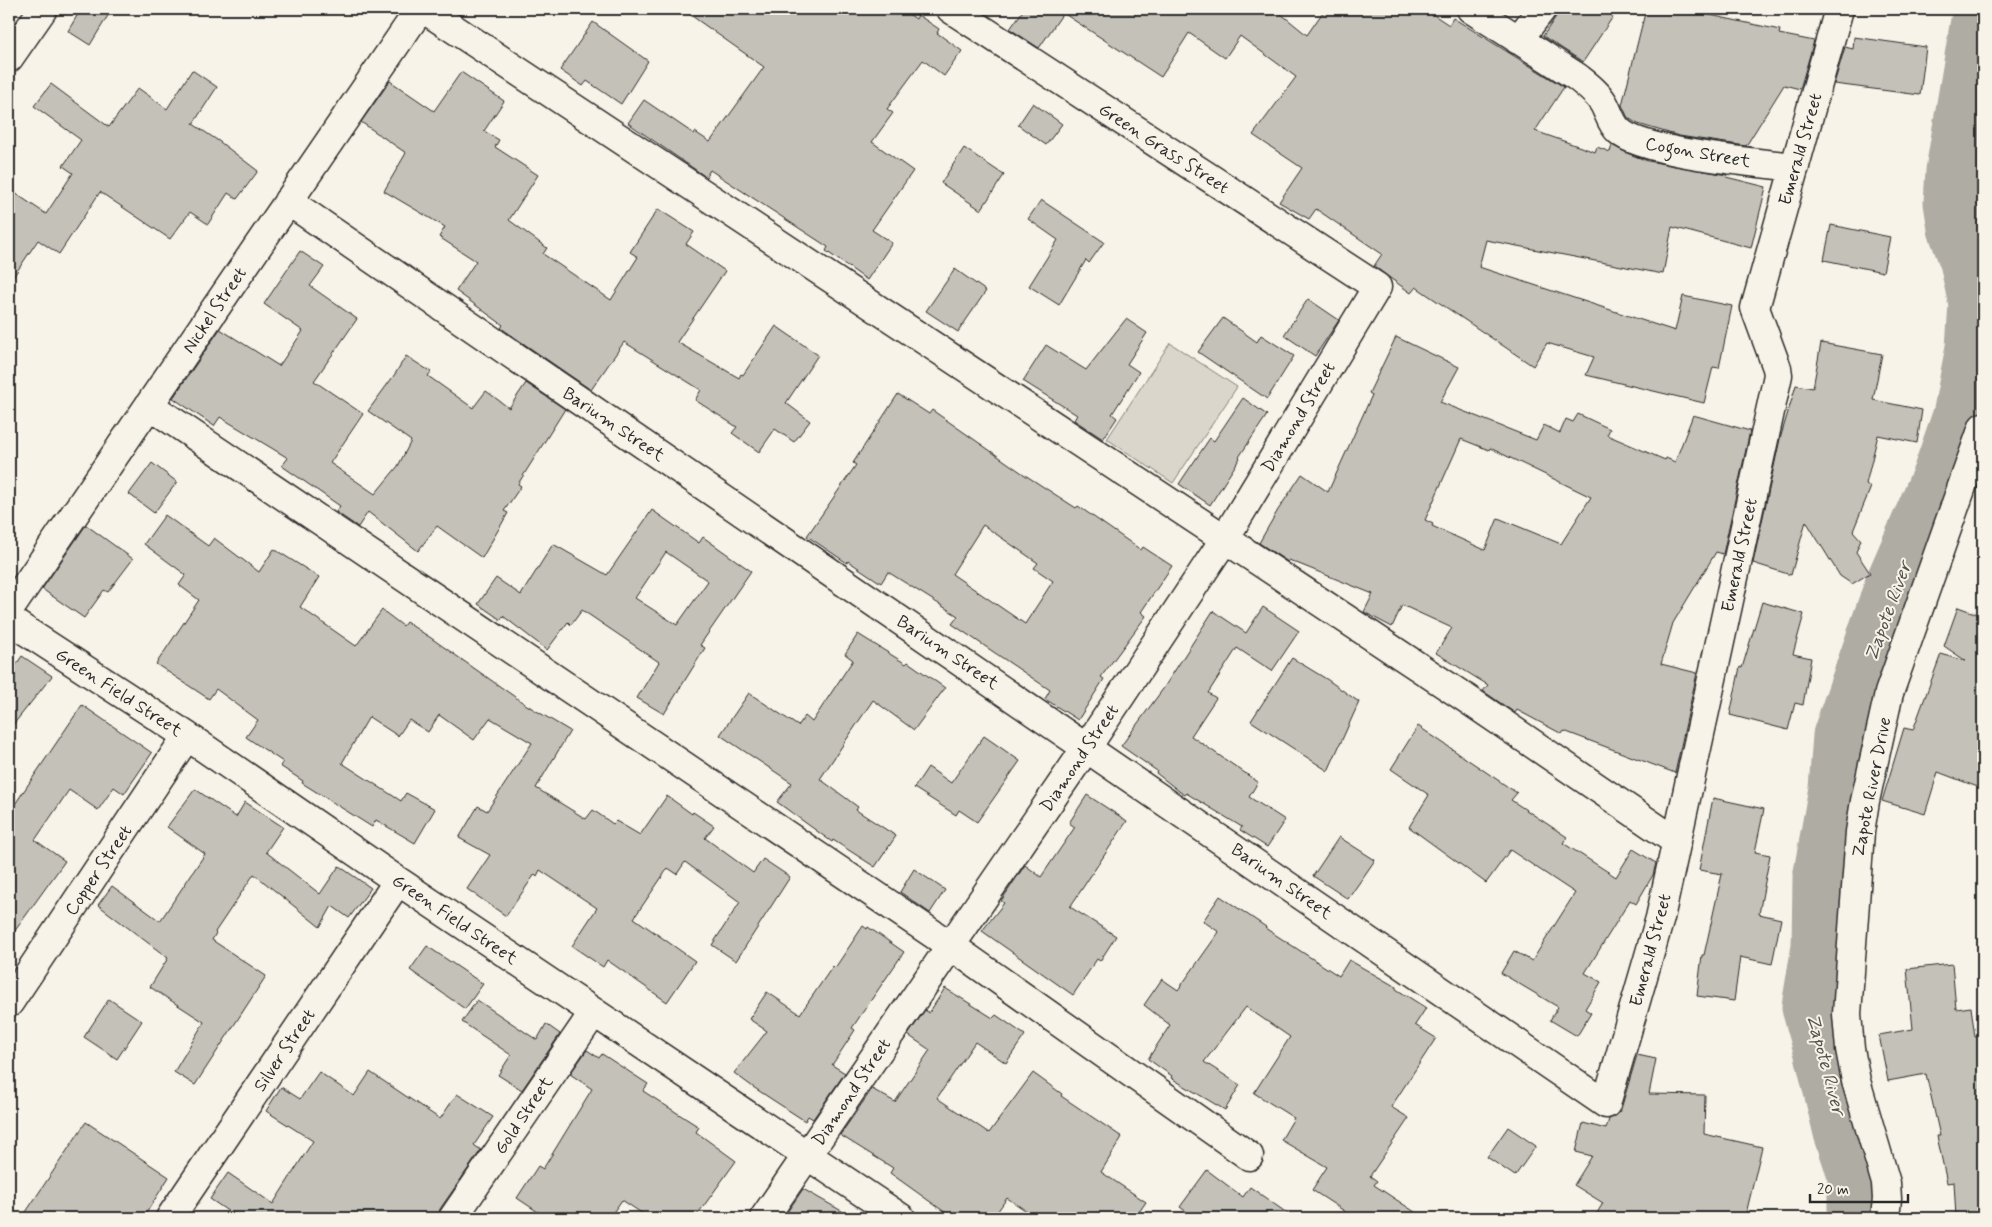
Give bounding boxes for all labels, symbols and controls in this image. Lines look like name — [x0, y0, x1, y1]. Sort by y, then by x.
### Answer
street label: Emerald Street — [1773, 90, 1829, 208]
street label: Green Grass Street — [1094, 98, 1234, 200]
street label: Cogon Street — [1643, 132, 1753, 176]
street label: Nickel Street — [177, 263, 253, 358]
street label: Diamond Street — [1256, 358, 1341, 477]
street label: Barium Street — [558, 382, 670, 468]
street label: Emerald Street — [1716, 496, 1764, 614]
water label: Zapote River — [1859, 556, 1919, 664]
street label: Barium Street — [892, 610, 1004, 696]
street label: Green Field Street — [50, 643, 187, 743]
street label: Diamond Street — [1035, 700, 1125, 817]
street label: Zapote River Drive — [1847, 715, 1897, 859]
street label: Copper Street — [60, 820, 138, 921]
street label: Barium Street — [1226, 838, 1337, 926]
street label: Green Field Street — [387, 869, 522, 971]
street label: Emerald Street — [1624, 891, 1678, 1009]
street label: Silver Street — [248, 1004, 321, 1097]
water label: Zapote River — [1800, 1011, 1852, 1121]
street label: Diamond Street — [807, 1034, 897, 1151]
street label: Gold Street — [489, 1071, 559, 1159]
scale bar — [1810, 1172, 1907, 1204]
text: 20 m — [1817, 1180, 1849, 1200]

